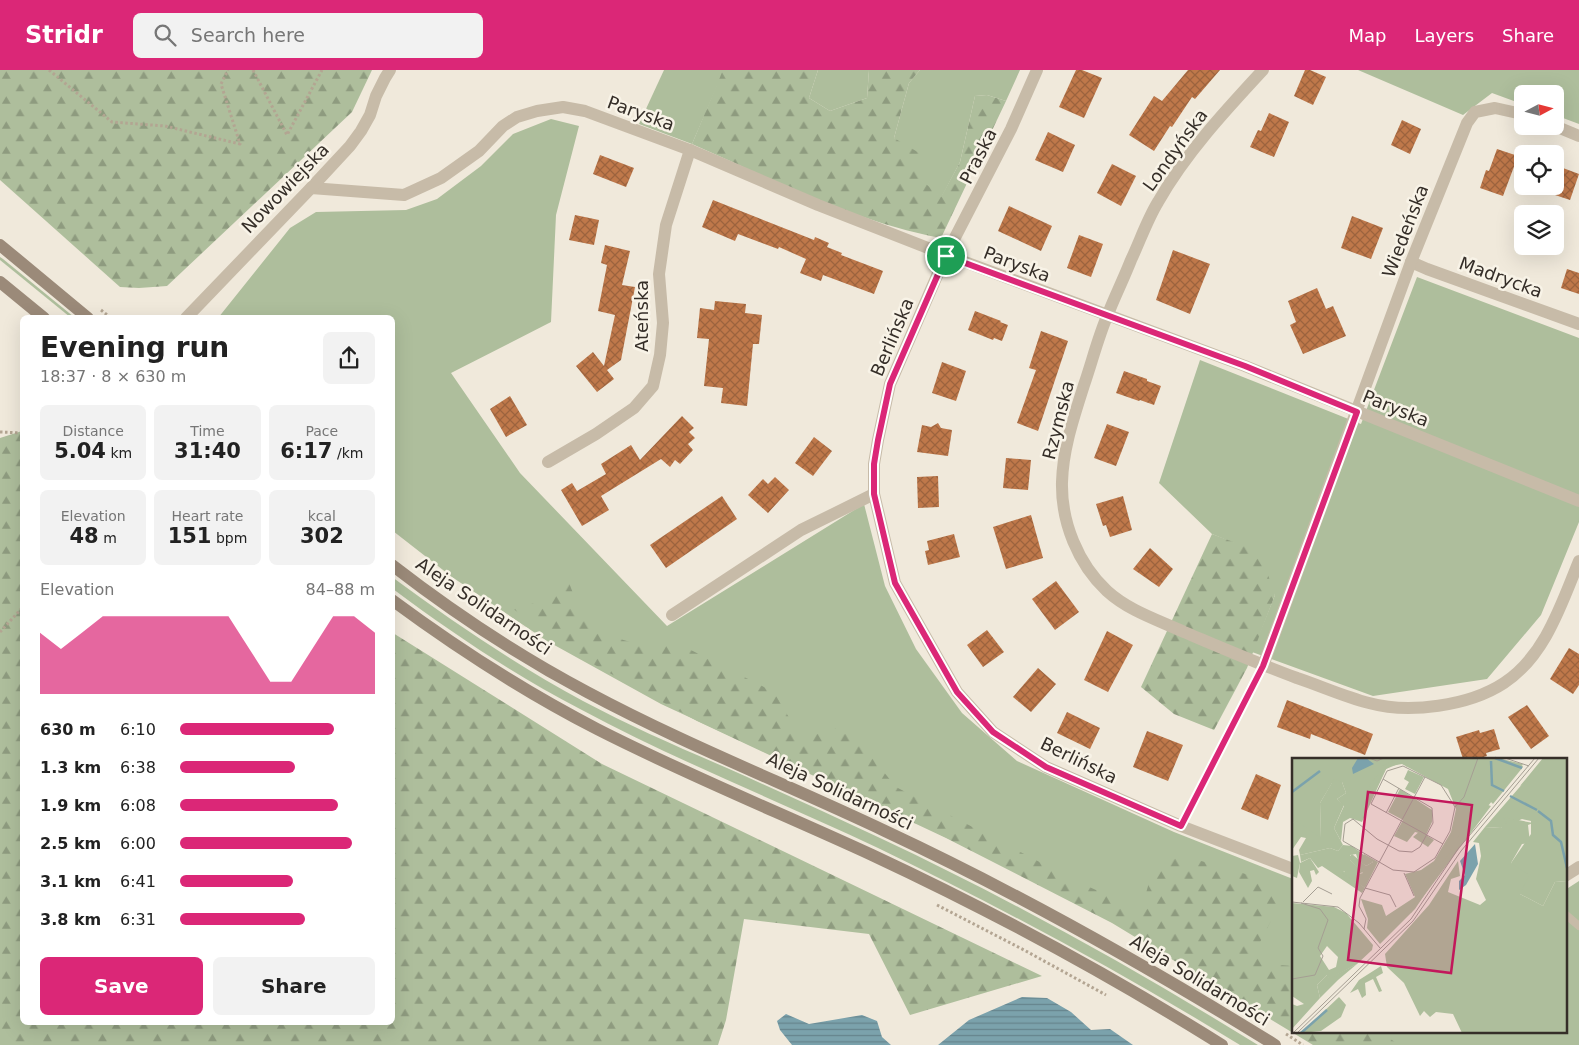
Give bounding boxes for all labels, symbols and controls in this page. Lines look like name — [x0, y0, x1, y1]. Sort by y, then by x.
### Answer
search box — [133, 13, 483, 58]
text: Stridr — [25, 21, 103, 49]
icon: search — [151, 21, 179, 49]
text: Search here — [191, 24, 305, 46]
text: Map — [1348, 25, 1386, 46]
text: Layers — [1414, 25, 1474, 46]
text: Share — [1502, 25, 1554, 46]
north arrow — [1514, 85, 1564, 135]
map controls — [1514, 85, 1564, 255]
street label: Paryska — [605, 91, 677, 135]
street label: Londyńska — [1138, 105, 1212, 195]
street label: Praska — [955, 125, 1001, 187]
street label: Nowowiejska — [237, 139, 333, 237]
button: locate — [1514, 145, 1564, 195]
street label: Wiedeńska — [1378, 182, 1432, 280]
button: layers — [1514, 205, 1564, 255]
pin — [925, 235, 967, 277]
icon: arrive — [932, 242, 960, 270]
street label: Paryska — [981, 242, 1053, 286]
street label: Madrycka — [1456, 252, 1546, 302]
street label: Ateńska — [631, 280, 652, 352]
street label: Berlińska — [866, 295, 918, 379]
text: Evening run — [40, 331, 229, 364]
button: share — [323, 332, 375, 384]
text: 18:37 · 8 × 630 m — [40, 367, 186, 386]
street label: Rzymska — [1038, 378, 1078, 462]
street label: Paryska — [1360, 385, 1432, 431]
text: Distance — [63, 423, 124, 439]
text: Time — [190, 423, 225, 439]
text: Pace — [305, 423, 338, 439]
text: 5.04 — [54, 439, 106, 463]
text: 31:40 — [174, 439, 241, 463]
text: 6:17 — [280, 439, 332, 463]
text: km — [106, 445, 132, 461]
text: /km — [332, 445, 363, 461]
text: Elevation — [61, 508, 126, 524]
text: Heart rate — [172, 508, 243, 524]
text: kcal — [308, 508, 336, 524]
text: 48 — [70, 524, 99, 548]
text: 151 — [168, 524, 211, 548]
text: 302 — [300, 524, 344, 548]
text: m — [99, 530, 117, 546]
text: bpm — [211, 530, 247, 546]
street label: Aleja Solidarności — [412, 553, 556, 659]
text: Elevation — [40, 580, 114, 599]
text: 84–88 m — [306, 580, 375, 599]
text: 630 m — [40, 720, 96, 739]
text: 6:10 — [120, 720, 156, 739]
street label: Berlińska — [1037, 732, 1121, 788]
street label: Aleja Solidarności — [764, 748, 916, 834]
text: 1.3 km — [40, 758, 101, 777]
text: 6:38 — [120, 758, 156, 777]
inset map — [1292, 758, 1566, 1032]
text: 1.9 km — [40, 796, 101, 815]
text: 6:08 — [120, 796, 156, 815]
text: 2.5 km — [40, 834, 101, 853]
text: 6:00 — [120, 834, 156, 853]
text: 3.1 km — [40, 872, 101, 891]
text: 6:41 — [120, 872, 156, 891]
text: 3.8 km — [40, 910, 101, 929]
text: 6:31 — [120, 910, 156, 929]
street label: Aleja Solidarności — [1127, 930, 1273, 1030]
button: Save — [40, 957, 203, 1015]
button: Share — [213, 957, 375, 1015]

